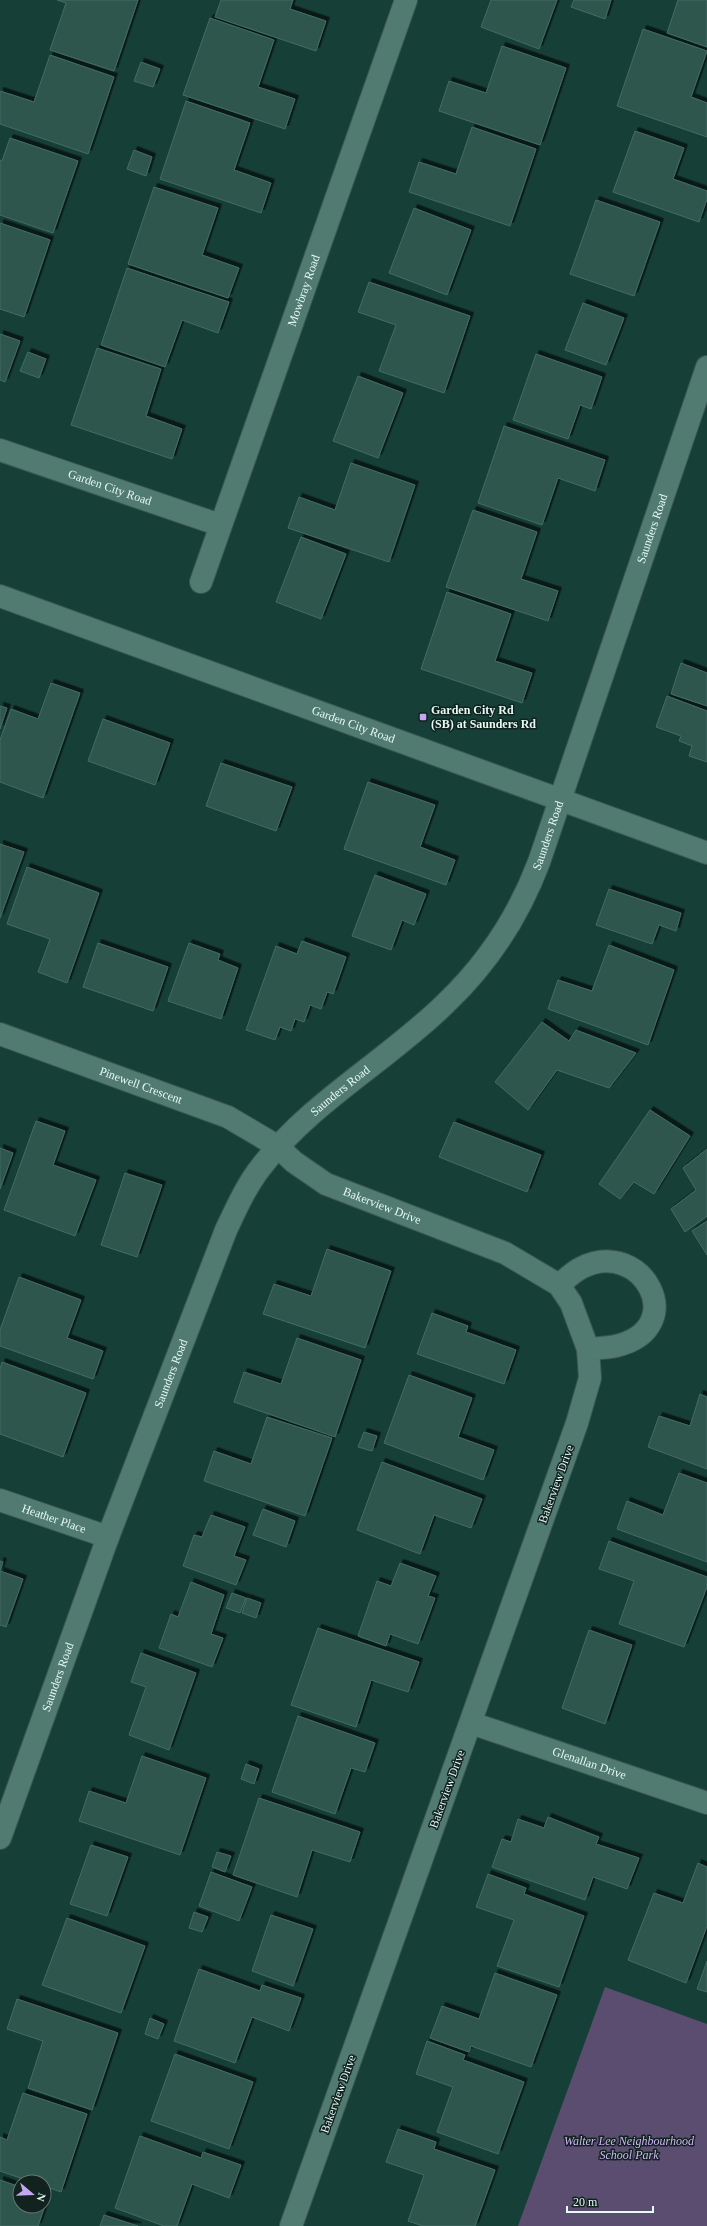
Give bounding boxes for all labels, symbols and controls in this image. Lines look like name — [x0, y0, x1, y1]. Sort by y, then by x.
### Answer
street label: Mowbray Road — [285, 253, 323, 328]
street label: Garden City Road — [66, 467, 153, 508]
street label: Saunders Road — [634, 492, 670, 565]
street label: Garden City Road — [310, 703, 397, 746]
place label: Garden City Rd (SB) at Saunders Rd — [431, 703, 536, 731]
marker: Garden City Rd (SB) at Saunders Rd — [418, 712, 428, 722]
street label: Saunders Road — [530, 799, 566, 872]
street label: Saunders Road — [307, 1063, 373, 1119]
street label: Pinewell Crescent — [98, 1064, 185, 1107]
street label: Bakerview Drive — [341, 1184, 423, 1227]
street label: Saunders Road — [151, 1337, 190, 1410]
street label: Bakerview Drive — [535, 1443, 577, 1525]
street label: Heather Place — [20, 1501, 88, 1536]
street label: Saunders Road — [39, 1641, 77, 1713]
street label: Glenallan Drive — [551, 1744, 628, 1782]
street label: Bakerview Drive — [426, 1748, 468, 1830]
street label: Bakerview Drive — [317, 2053, 359, 2135]
park label: Walter Lee Neighbourhood School Park — [564, 2134, 695, 2162]
north arrow — [12, 2174, 52, 2214]
scale bar — [567, 2188, 653, 2214]
text: N — [34, 2192, 48, 2203]
text: 20 m — [573, 2195, 598, 2209]

